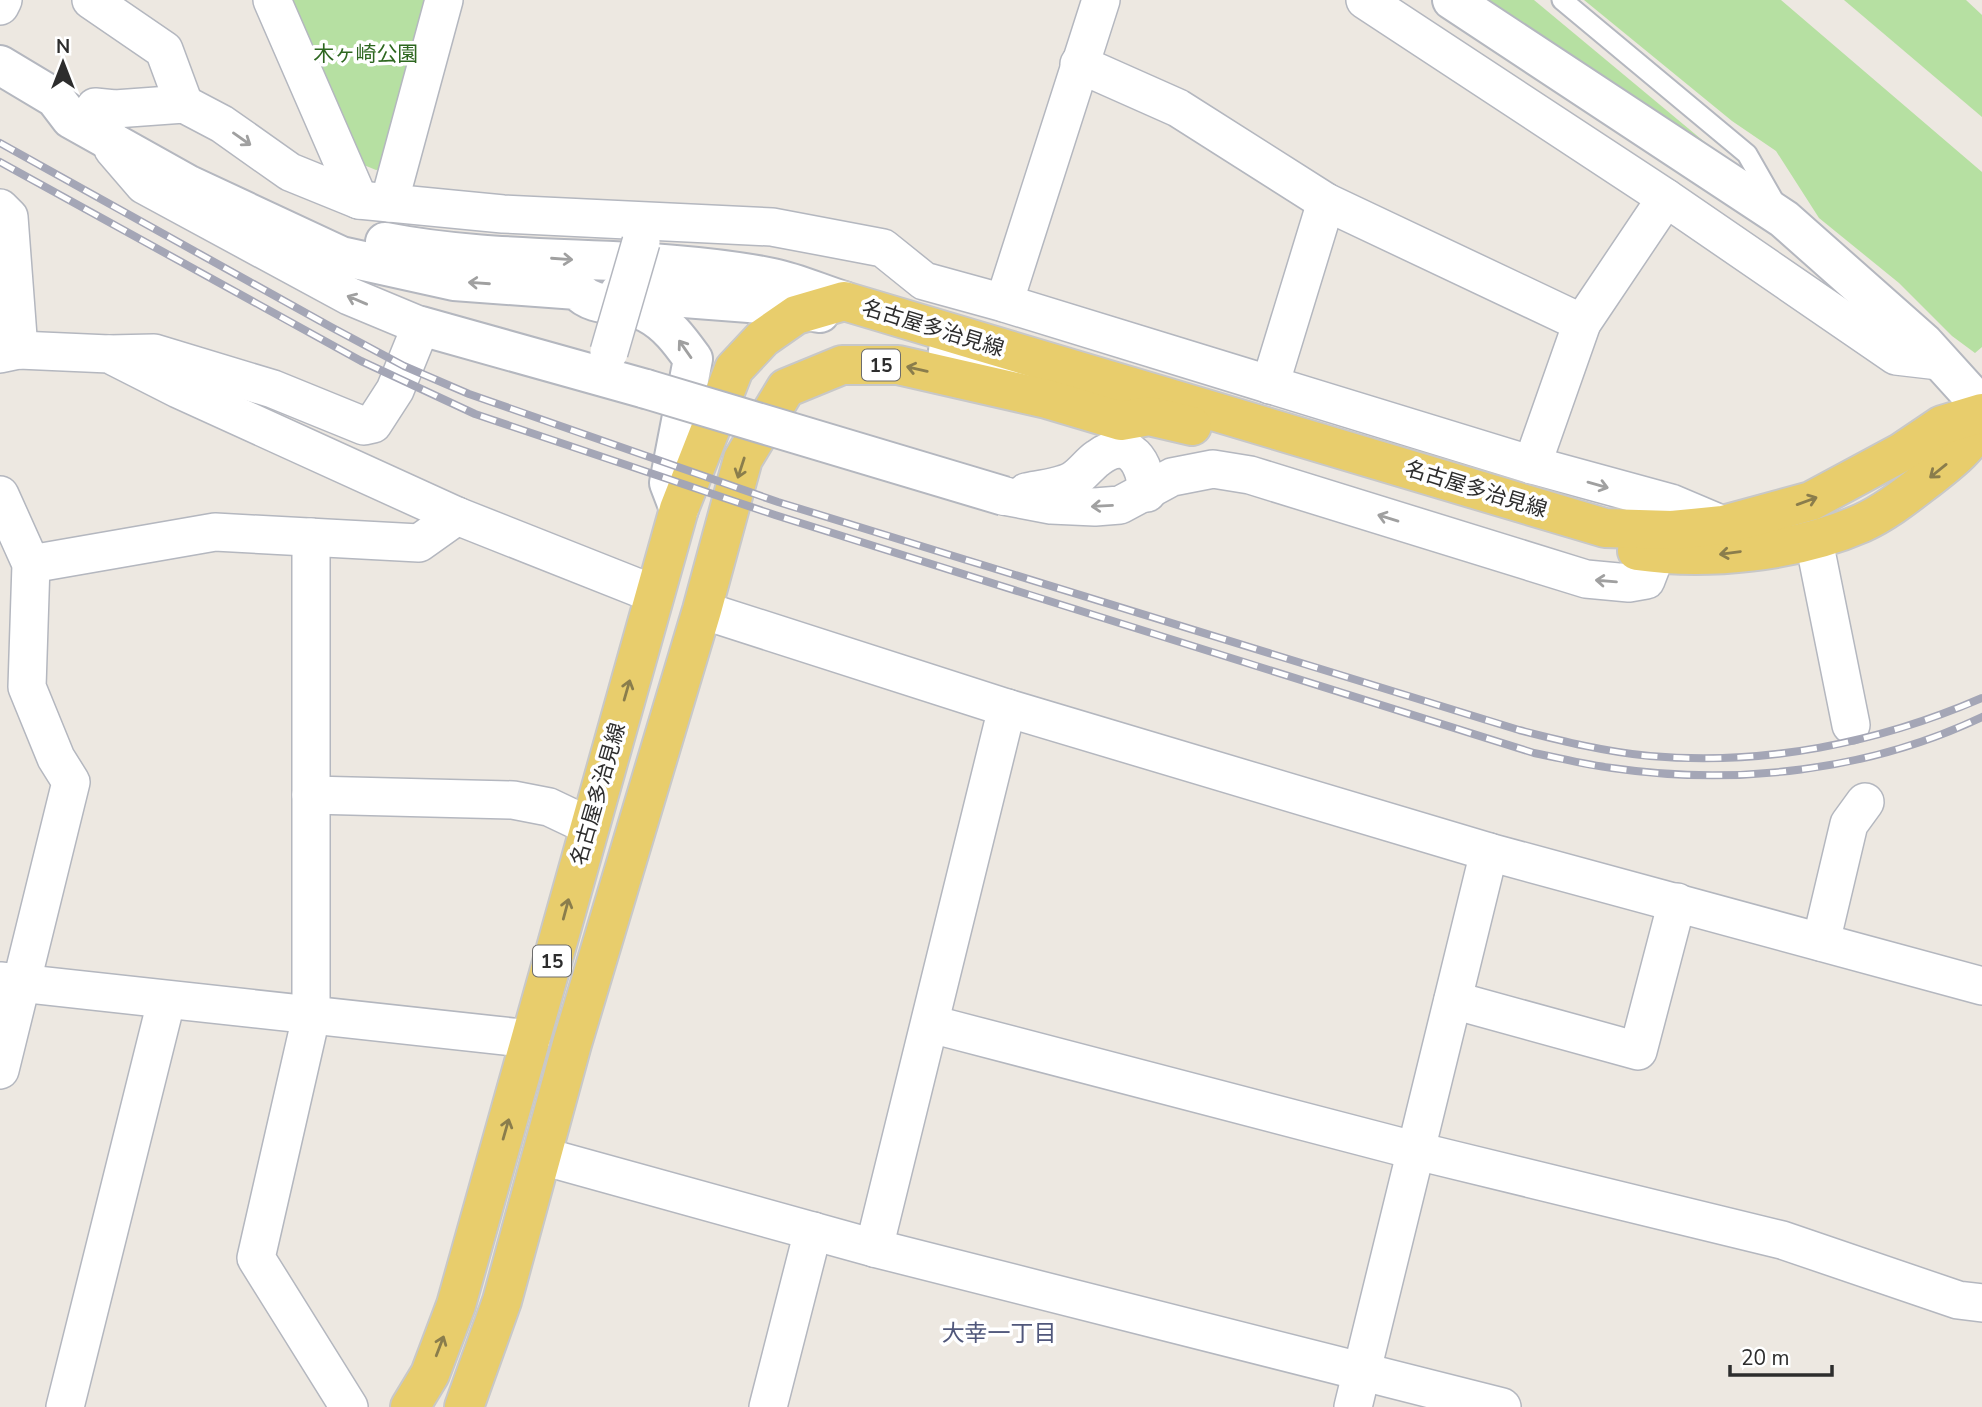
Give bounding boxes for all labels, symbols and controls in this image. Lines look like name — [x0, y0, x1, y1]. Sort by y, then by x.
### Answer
north arrow — [28, 28, 98, 98]
text: N — [56, 34, 70, 60]
park label: 木ヶ崎公園 — [314, 40, 419, 68]
one-way arrow — [232, 132, 251, 146]
one-way arrow — [550, 252, 573, 265]
one-way arrow — [468, 276, 491, 289]
one-way arrow — [347, 292, 369, 305]
street label: 名古屋多治見線 — [859, 293, 1007, 363]
one-way arrow — [678, 340, 692, 359]
road number: 15 — [862, 350, 900, 380]
one-way arrow — [906, 362, 928, 375]
street label: 名古屋多治見線 — [1402, 454, 1550, 524]
one-way arrow — [734, 456, 746, 478]
one-way arrow — [1929, 464, 1947, 479]
one-way arrow — [1586, 479, 1608, 492]
one-way arrow — [1796, 494, 1818, 506]
one-way arrow — [1091, 500, 1114, 513]
one-way arrow — [1377, 511, 1399, 524]
one-way arrow — [1719, 546, 1742, 559]
one-way arrow — [1595, 574, 1618, 587]
one-way arrow — [621, 679, 634, 702]
street label: 名古屋多治見線 — [564, 719, 632, 869]
one-way arrow — [561, 899, 574, 921]
road number: 15 — [533, 945, 571, 976]
one-way arrow — [500, 1118, 513, 1140]
district label: 大幸一丁目 — [942, 1318, 1057, 1349]
scale bar — [1730, 1334, 1832, 1378]
one-way arrow — [435, 1336, 448, 1358]
text: 20 m — [1741, 1344, 1790, 1372]

